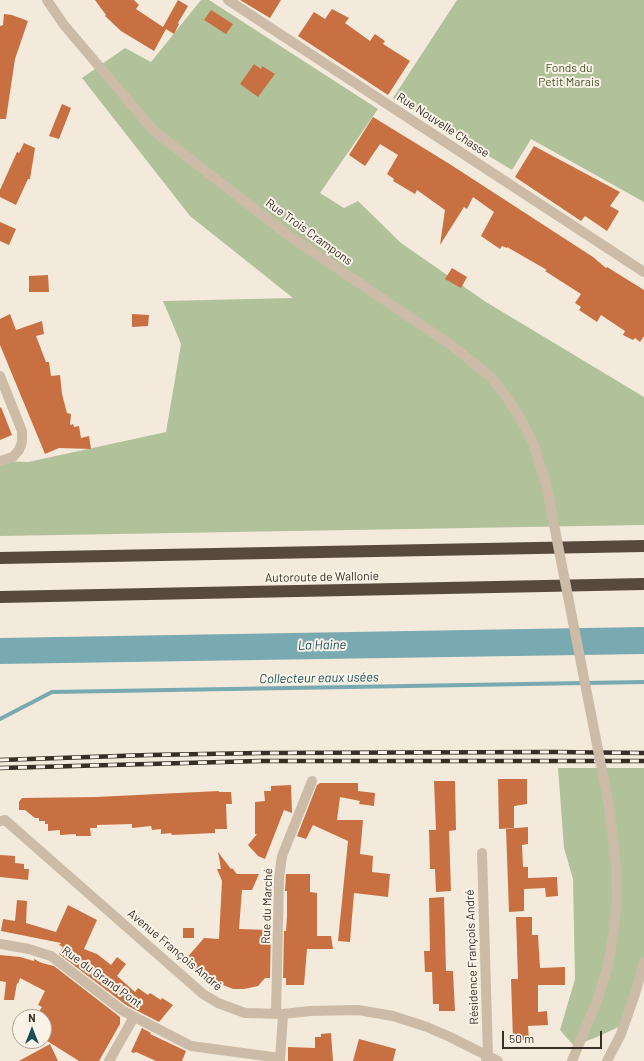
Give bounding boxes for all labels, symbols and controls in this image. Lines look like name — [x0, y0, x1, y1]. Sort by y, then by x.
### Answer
park label: Fonds du Petit Marais — [538, 61, 600, 89]
street label: Rue Nouvelle Chasse — [394, 90, 492, 160]
street label: Rue Trois Crampons — [263, 196, 355, 268]
street label: Autoroute de Wallonie — [265, 569, 379, 585]
water label: La Haine — [298, 637, 346, 653]
water label: Collecteur eaux usées — [259, 669, 379, 687]
street label: Rue du Marché — [258, 868, 276, 944]
street label: Résidence François André — [462, 889, 482, 1025]
street label: Avenue François André — [125, 906, 225, 994]
street label: Rue du Grand Pont — [59, 943, 145, 1011]
north arrow — [12, 1009, 52, 1049]
text: N — [28, 1011, 36, 1024]
scale bar — [504, 1023, 604, 1049]
text: 50 m — [509, 1031, 534, 1045]

